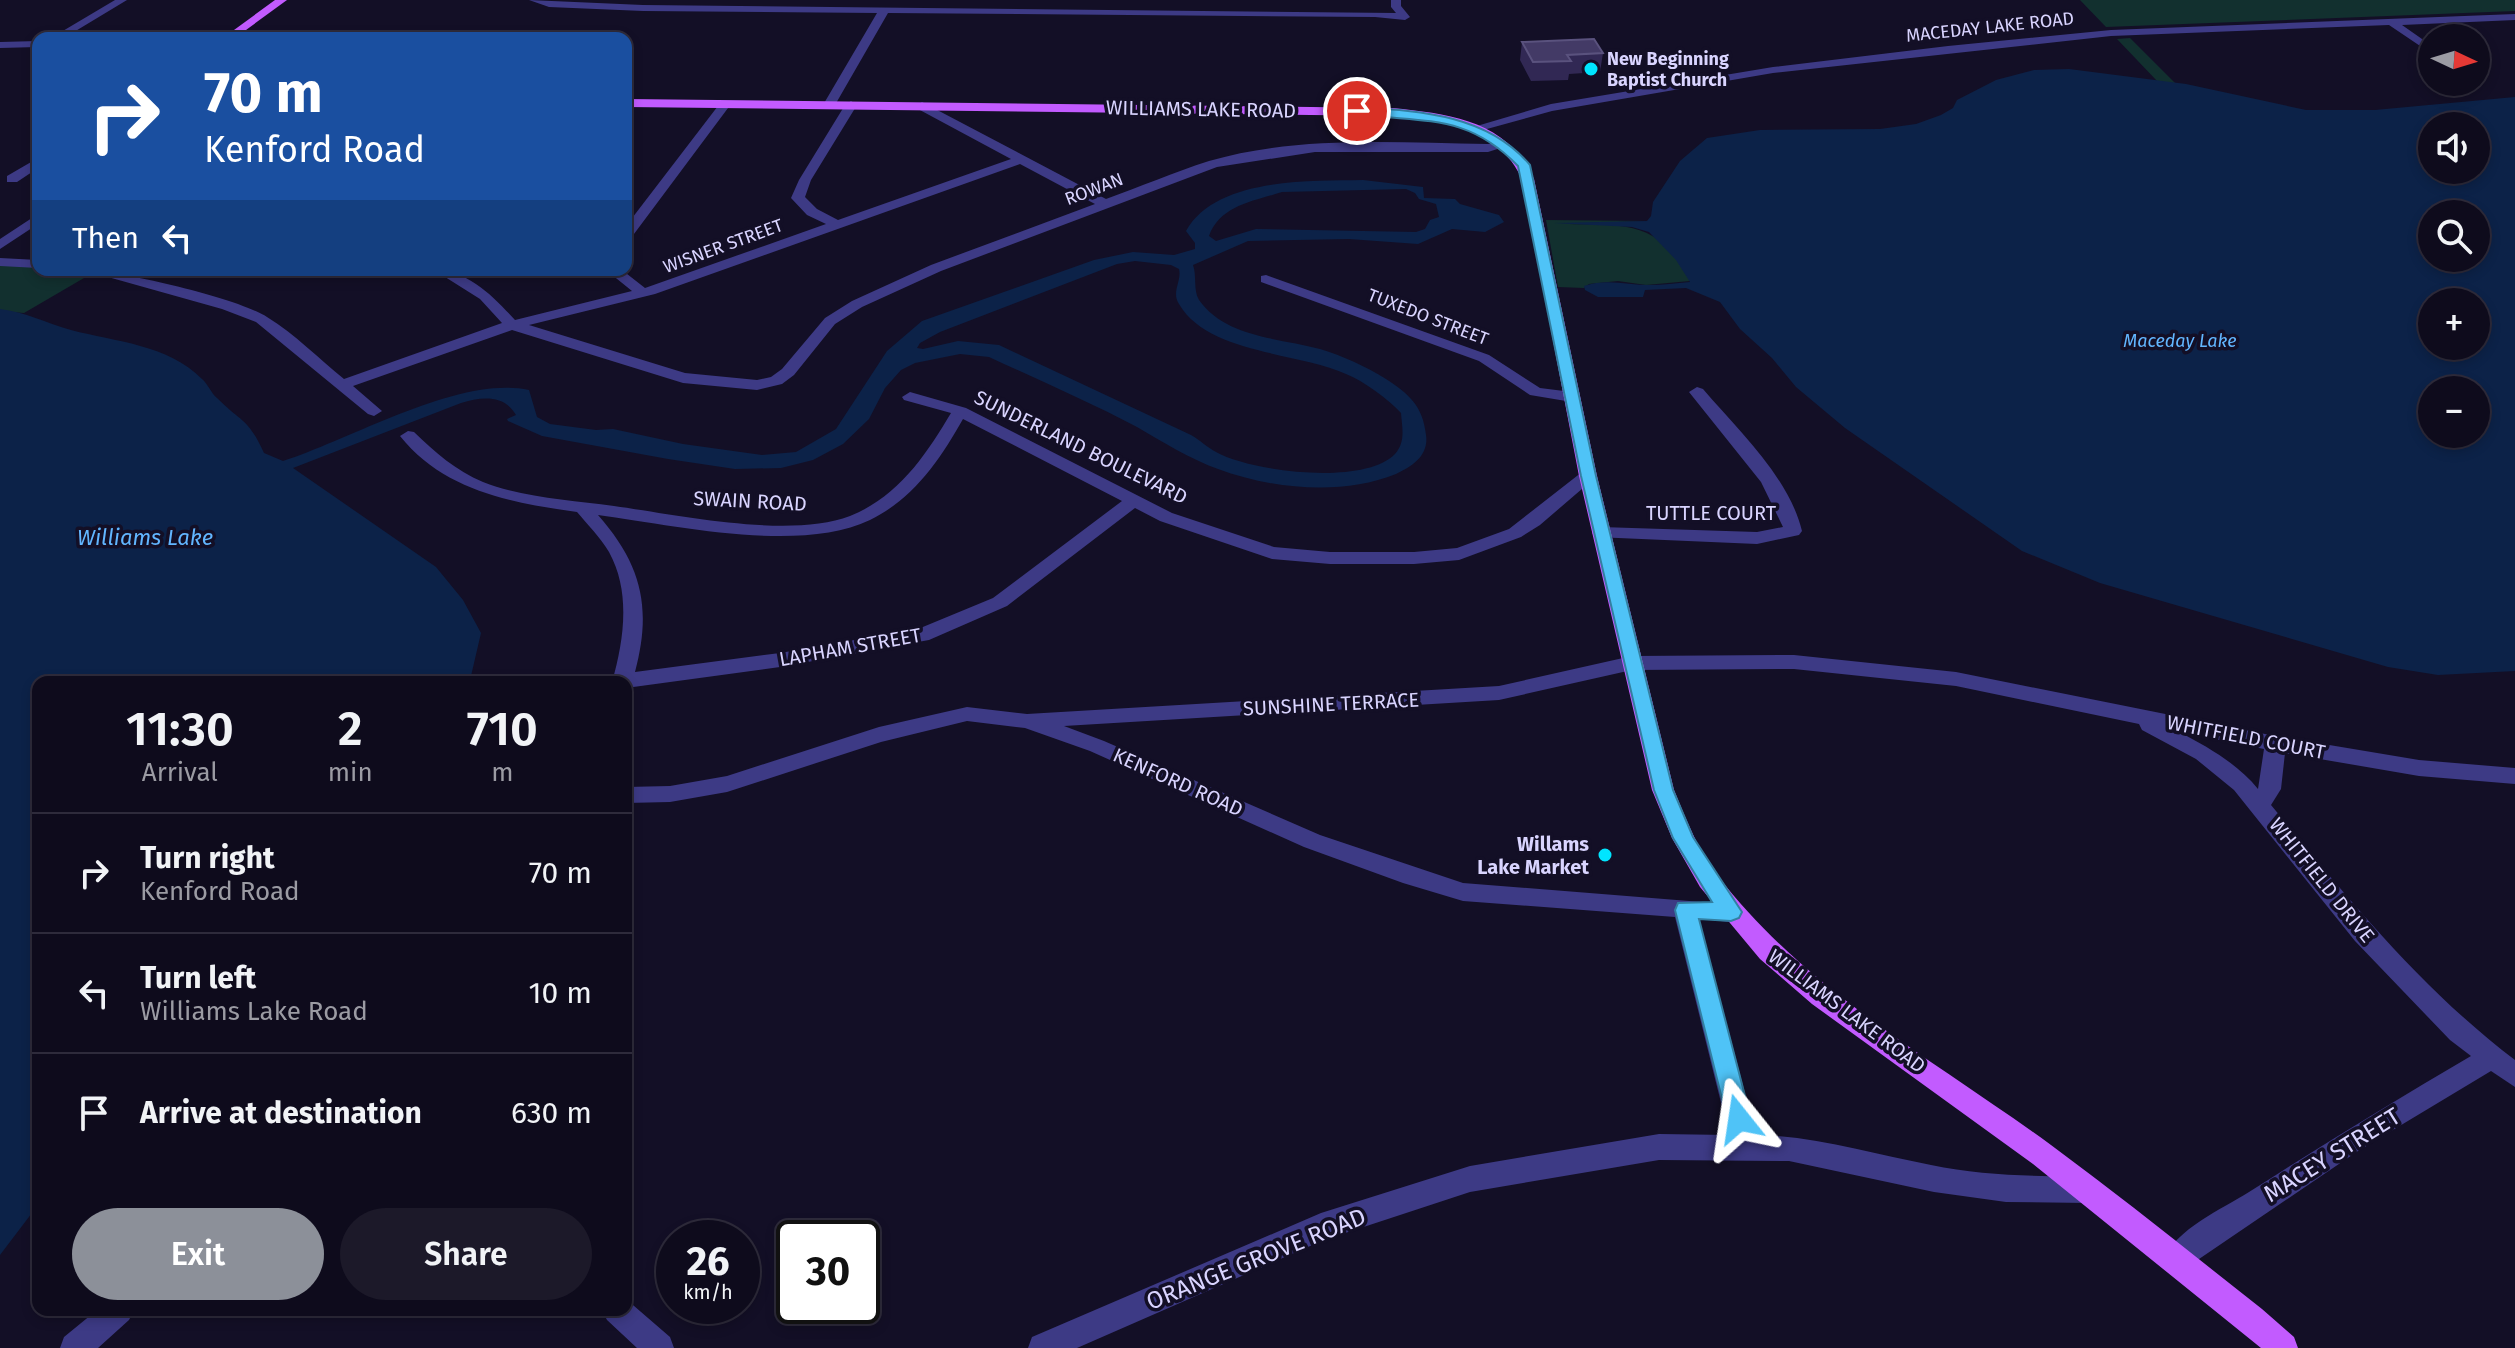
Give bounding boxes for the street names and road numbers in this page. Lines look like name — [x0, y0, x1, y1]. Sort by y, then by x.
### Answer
street label: MACEDAY LAKE ROAD — [1905, 7, 2075, 47]
street label: WILLIAMS LAKE ROAD — [1106, 95, 1296, 123]
street label: ROWAN — [1062, 168, 1126, 210]
street label: WISNER STREET — [660, 214, 786, 278]
street label: TUXEDO STREET — [1365, 284, 1492, 350]
street label: SUNDERLAND BOULEVARD — [971, 385, 1191, 509]
street label: SWAIN ROAD — [693, 486, 807, 516]
street label: TUTTLE COURT — [1646, 501, 1777, 525]
street label: LAPHAM STREET — [777, 623, 923, 671]
street label: SUNSHINE TERRACE — [1242, 687, 1420, 721]
street label: WHITFIELD COURT — [2165, 710, 2328, 764]
street label: KENFORD ROAD — [1109, 743, 1247, 821]
street label: WHITFIELD DRIVE — [2264, 813, 2380, 947]
street label: WILLIAMS LAKE ROAD — [1764, 944, 1930, 1078]
street label: MACEY STREET — [2259, 1102, 2406, 1208]
street label: ORANGE GROVE ROAD — [1142, 1202, 1370, 1316]

